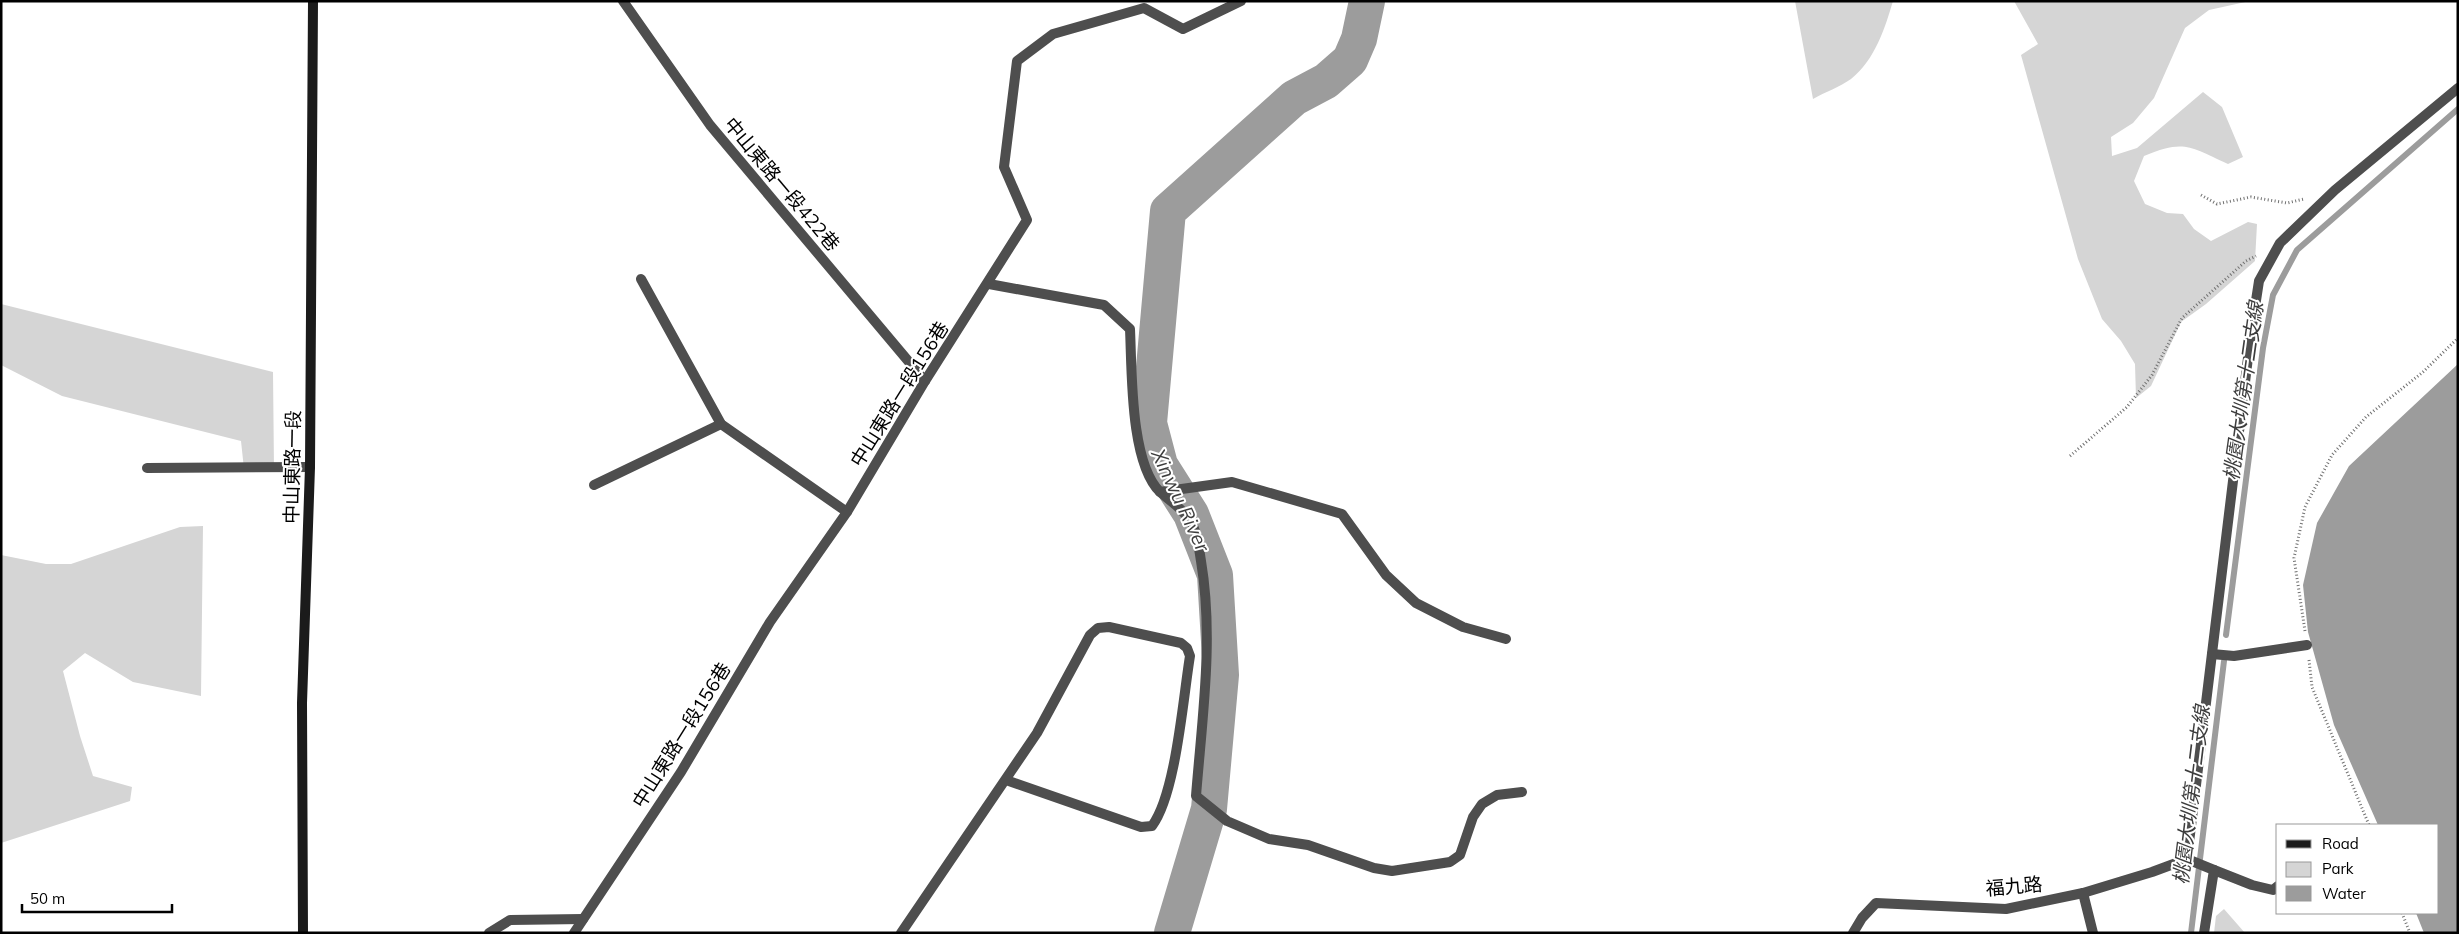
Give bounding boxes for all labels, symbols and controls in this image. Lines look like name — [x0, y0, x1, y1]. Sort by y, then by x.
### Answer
street label: 中山東路一段422巷 — [719, 112, 845, 256]
water label: 桃園大圳第十二支線 — [2218, 298, 2268, 482]
street label: 中山東路一段156巷 — [845, 317, 953, 471]
street label: 中山東路一段 — [279, 410, 305, 524]
water label: Xinwu River — [1146, 444, 1216, 556]
street label: 中山東路一段156巷 — [627, 658, 735, 812]
water label: 桃園大圳第十二支線 — [2168, 702, 2215, 886]
legend — [2276, 824, 2439, 914]
text: Road — [2322, 834, 2359, 853]
text: Park — [2322, 859, 2354, 878]
street label: 福九路 — [1985, 872, 2043, 900]
scale bar — [22, 882, 172, 914]
text: Water — [2322, 884, 2366, 903]
text: 50 m — [30, 889, 65, 908]

